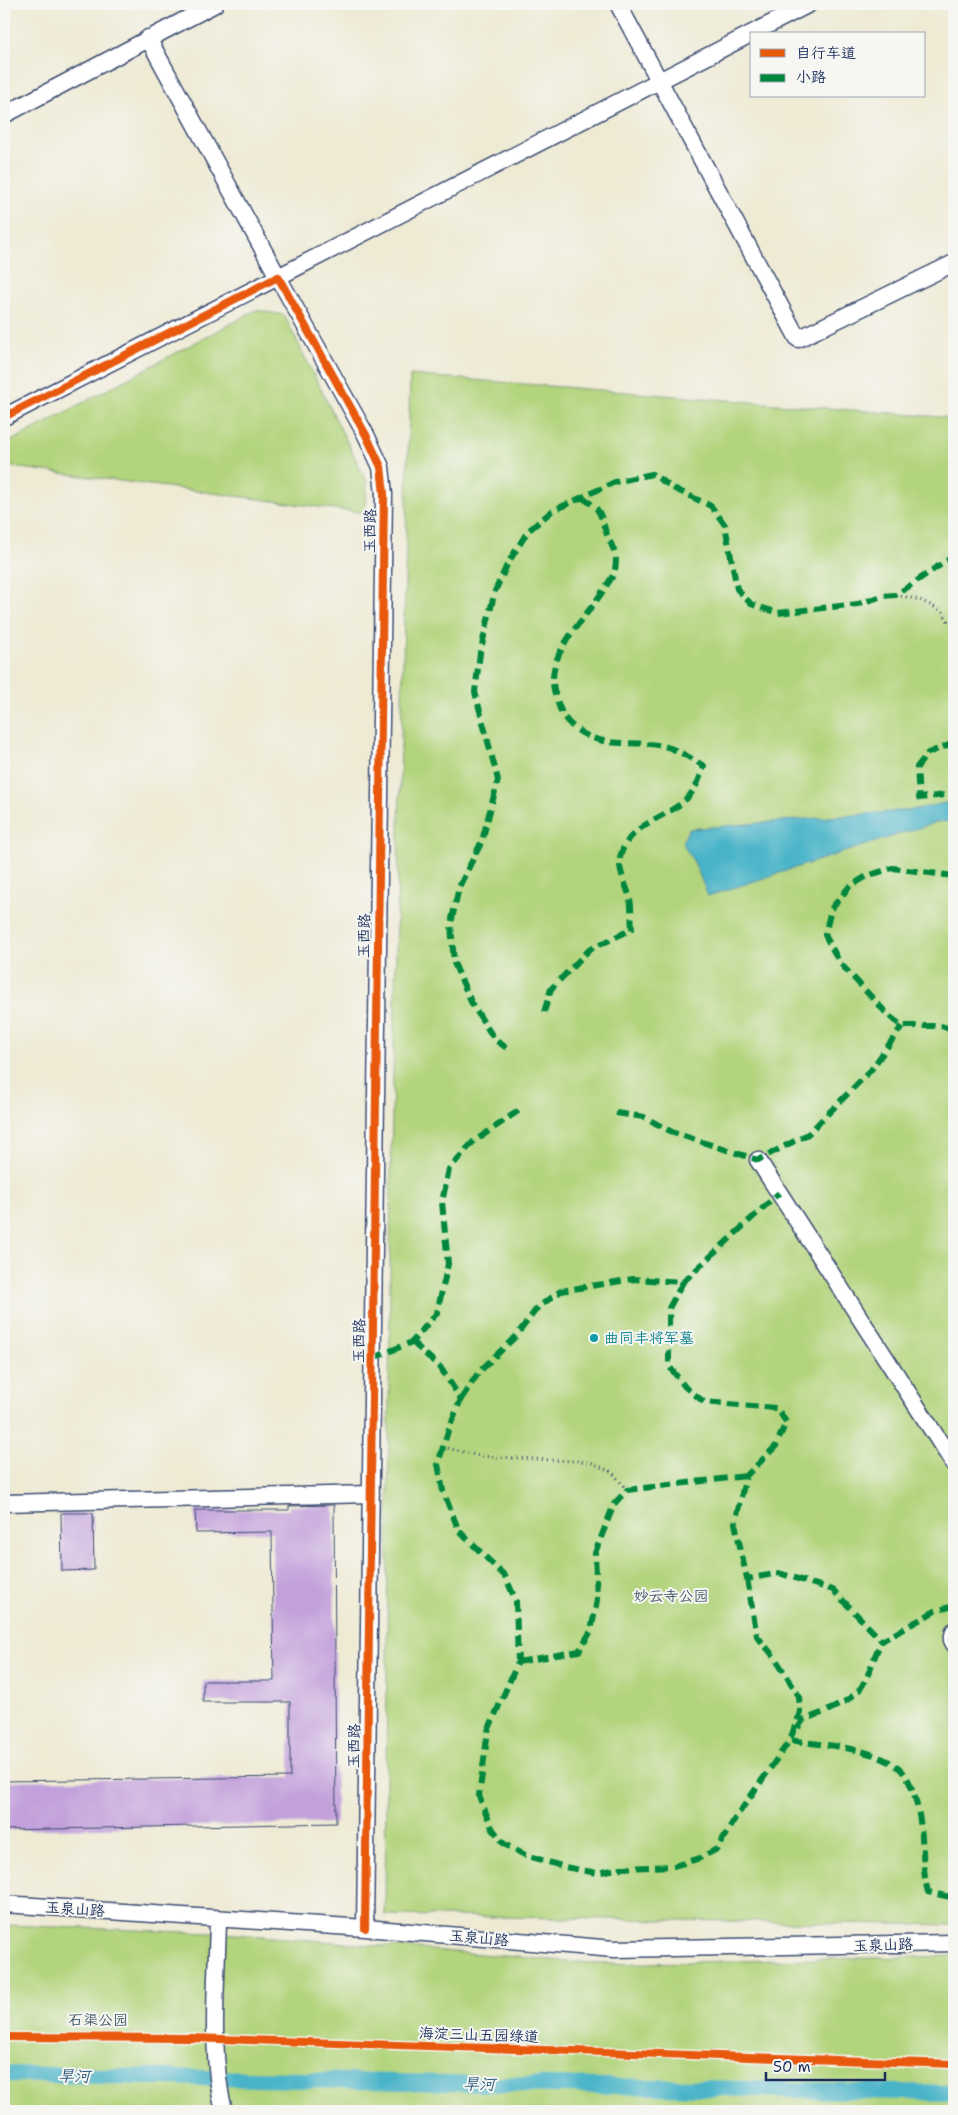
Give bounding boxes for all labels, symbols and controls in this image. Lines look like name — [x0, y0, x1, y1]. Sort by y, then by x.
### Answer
legend — [750, 32, 926, 98]
text: 自行车道 — [796, 43, 856, 63]
text: 小路 — [796, 67, 826, 87]
street label: 玉西路 — [360, 508, 380, 554]
street label: 玉西路 — [354, 913, 374, 959]
street label: 玉西路 — [349, 1318, 369, 1364]
place label: 曲同丰将军墓 — [604, 1328, 694, 1348]
marker: 曲同丰将军墓 — [588, 1332, 600, 1344]
park label: 妙云寺公园 — [633, 1586, 709, 1606]
street label: 玉西路 — [344, 1723, 364, 1769]
street label: 玉泉山路 — [44, 1897, 106, 1921]
street label: 玉泉山路 — [448, 1925, 510, 1951]
street label: 玉泉山路 — [853, 1934, 913, 1956]
park label: 石渠公园 — [68, 2010, 128, 2030]
street label: 海淀三山五园绿道 — [419, 2023, 539, 2047]
scale bar — [766, 2050, 884, 2082]
text: 50 m — [773, 2057, 811, 2077]
water label: 旱河 — [58, 2065, 93, 2087]
water label: 旱河 — [463, 2073, 498, 2095]

